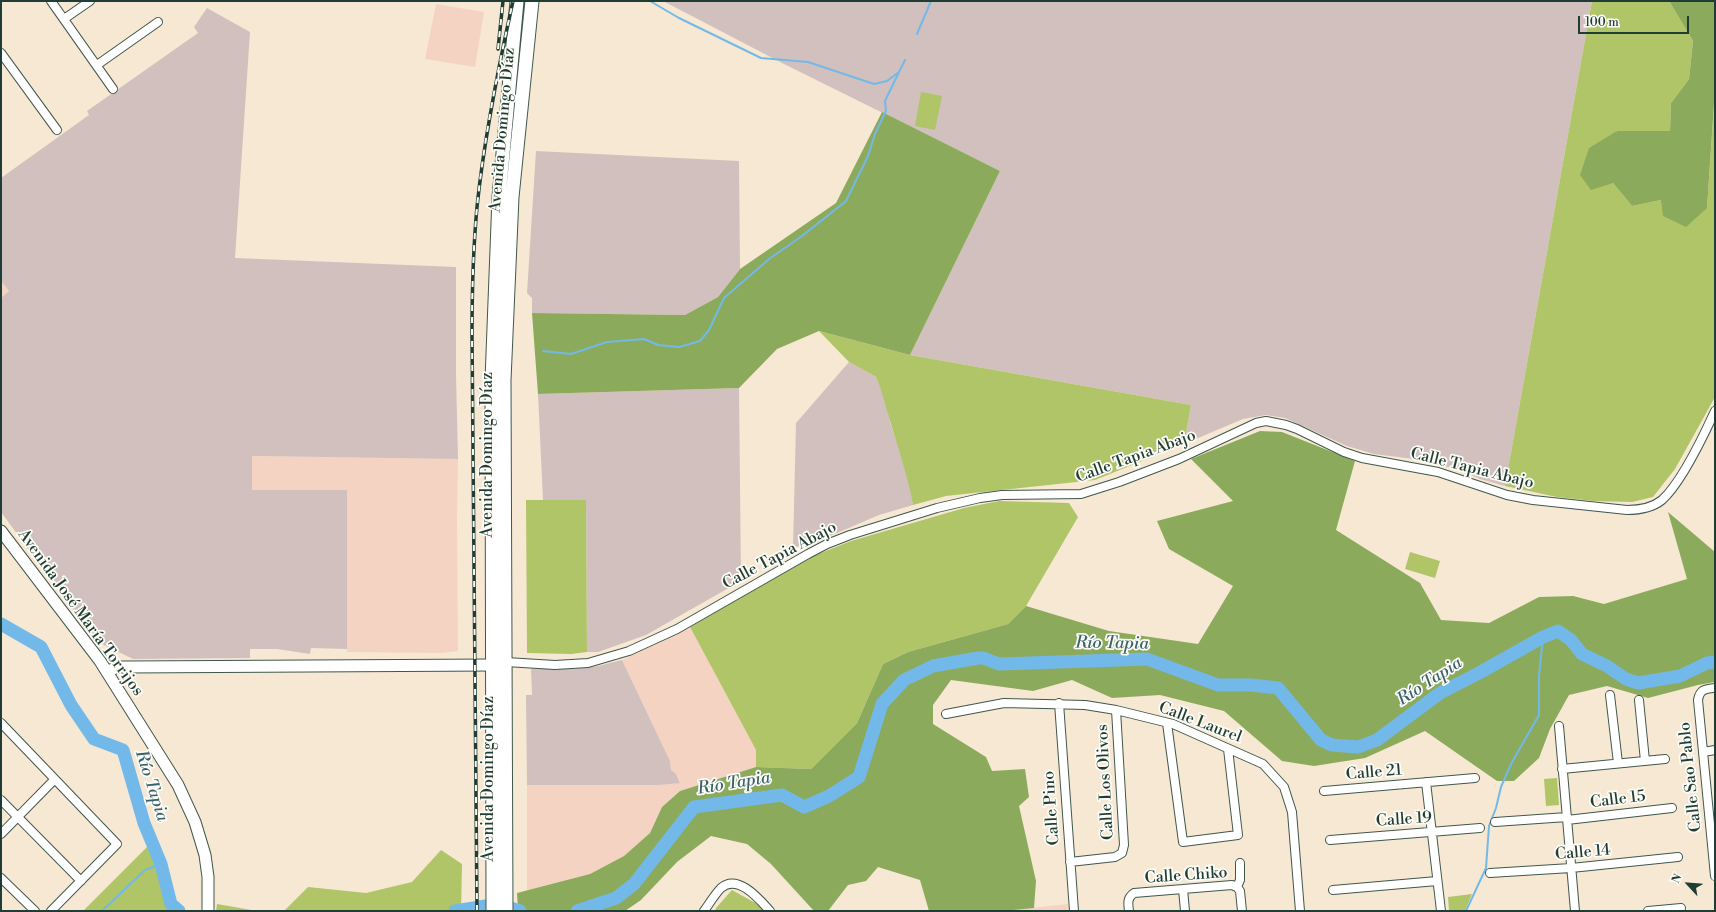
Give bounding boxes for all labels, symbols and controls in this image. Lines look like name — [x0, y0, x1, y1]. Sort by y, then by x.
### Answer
scale bar — [1580, 8, 1691, 34]
text: 100 m — [1585, 15, 1619, 30]
street label: Avenida Domingo Díaz — [486, 47, 520, 213]
street label: Avenida Domingo Díaz — [478, 372, 498, 538]
street label: Calle Tapia Abajo — [1073, 426, 1199, 488]
street label: Calle Tapia Abajo — [1408, 444, 1536, 494]
street label: Calle Tapia Abajo — [720, 518, 840, 594]
street label: Avenida José María Torrijos — [13, 526, 147, 700]
water label: Río Tapia — [1075, 633, 1149, 655]
water label: Río Tapia — [1394, 653, 1466, 711]
street label: Avenida Domingo Díaz — [479, 696, 499, 862]
street label: Calle Laurel — [1156, 698, 1244, 748]
street label: Calle Sao Pablo — [1676, 721, 1706, 833]
street label: Calle Los Olivos — [1093, 724, 1119, 840]
water label: Río Tapia — [130, 748, 172, 824]
street label: Calle 21 — [1345, 761, 1403, 785]
water label: Río Tapia — [696, 768, 772, 800]
street label: Calle Pino — [1040, 770, 1064, 846]
street label: Calle 15 — [1589, 787, 1647, 813]
street label: Calle 19 — [1375, 808, 1433, 832]
street label: Calle 14 — [1554, 841, 1612, 865]
street label: Calle Chiko — [1144, 864, 1228, 888]
north arrow — [1668, 864, 1708, 904]
text: N — [1669, 872, 1685, 886]

